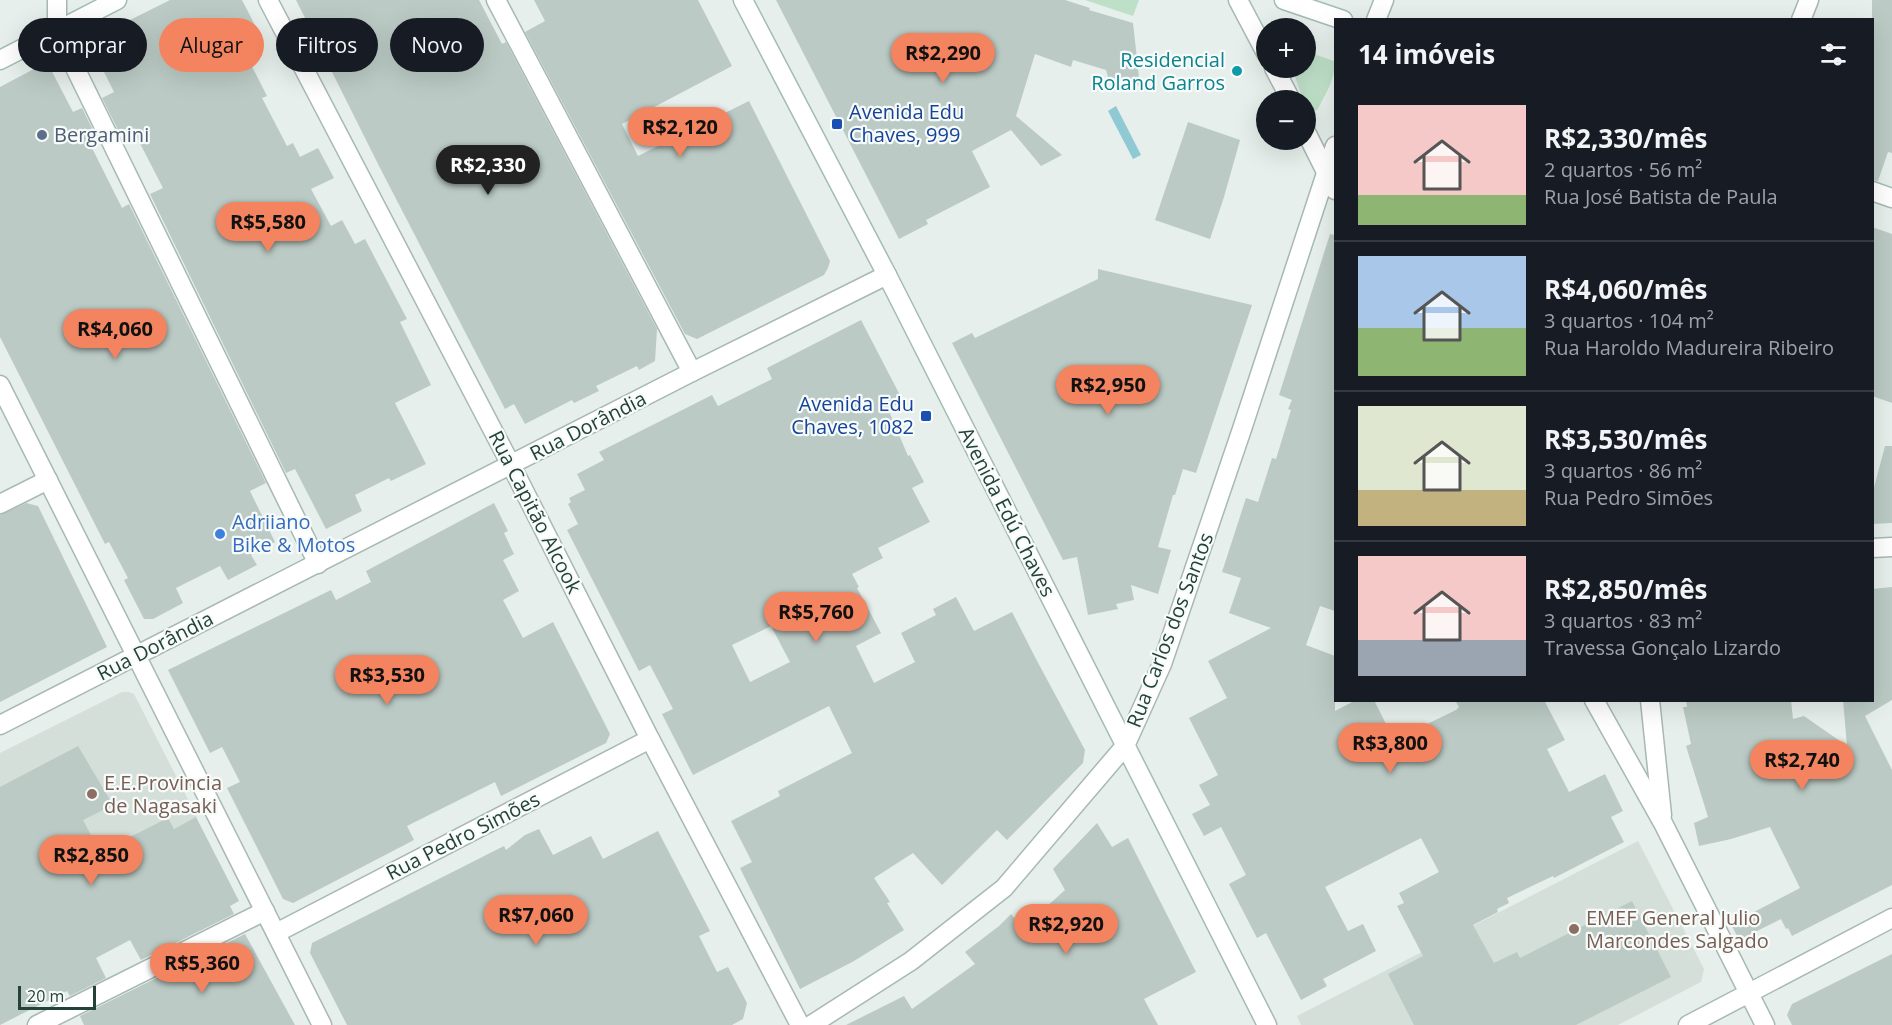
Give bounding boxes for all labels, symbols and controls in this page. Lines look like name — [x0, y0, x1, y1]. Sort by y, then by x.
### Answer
chip: Comprar — [18, 18, 147, 72]
chip: Alugar — [159, 18, 264, 72]
chip: Filtros — [276, 18, 378, 72]
chip: Novo — [390, 18, 484, 72]
map controls — [1256, 18, 1316, 150]
button: + — [1256, 18, 1316, 78]
pin: R$2,290 — [888, 33, 998, 84]
text: 14 imóveis — [1358, 36, 1495, 72]
icon: filters — [1817, 38, 1850, 71]
text: R$2,290 — [905, 39, 981, 66]
place label: Residencial Roland Garros — [1091, 46, 1225, 96]
marker: Residencial Roland Garros — [1230, 64, 1244, 78]
button: − — [1256, 90, 1316, 150]
place label: Avenida Edu Chaves, 999 — [849, 98, 964, 148]
pin: R$2,120 — [625, 107, 735, 158]
text: R$2,120 — [642, 113, 718, 140]
marker: Avenida Edu Chaves, 999 — [830, 117, 844, 131]
text: R$2,330/mês — [1544, 120, 1707, 156]
place label: Bergamini — [54, 121, 149, 148]
marker: Bergamini — [35, 128, 49, 142]
icon: home — [1406, 129, 1478, 201]
pin: R$2,330 — [433, 145, 543, 196]
text: R$2,330 — [450, 151, 526, 178]
text: 2 quartos · 56 m² — [1544, 156, 1702, 183]
text: Rua José Batista de Paula — [1544, 183, 1778, 210]
pin: R$5,580 — [213, 202, 323, 253]
text: R$5,580 — [230, 208, 306, 235]
text: R$4,060/mês — [1544, 271, 1707, 307]
icon: home — [1406, 280, 1478, 352]
text: 3 quartos · 104 m² — [1544, 307, 1714, 334]
pin: R$4,060 — [60, 309, 170, 360]
text: R$4,060 — [77, 315, 153, 342]
text: Rua Haroldo Madureira Ribeiro — [1544, 334, 1834, 361]
pin: R$2,950 — [1053, 365, 1163, 416]
text: R$2,950 — [1070, 371, 1146, 398]
street label: Rua Dorândia — [525, 385, 651, 467]
place label: Avenida Edu Chaves, 1082 — [791, 390, 914, 440]
marker: Avenida Edu Chaves, 1082 — [919, 409, 933, 423]
text: R$3,530/mês — [1544, 421, 1707, 457]
street label: Avenida Edú Chaves — [953, 422, 1062, 601]
street label: Rua Capitão Alcook — [483, 426, 588, 598]
icon: home — [1406, 430, 1478, 502]
text: 3 quartos · 86 m² — [1544, 457, 1702, 484]
text: Rua Pedro Simões — [1544, 484, 1713, 511]
place label: Adriiano Bike & Motos — [232, 508, 355, 558]
marker: Adriiano Bike & Motos — [213, 527, 227, 541]
street label: Rua Carlos dos Santos — [1120, 529, 1219, 731]
text: R$2,850/mês — [1544, 571, 1707, 607]
icon: home — [1406, 580, 1478, 652]
pin: R$5,760 — [761, 592, 871, 643]
text: R$5,760 — [778, 598, 854, 625]
street label: Rua Dorândia — [92, 605, 218, 687]
text: 3 quartos · 83 m² — [1544, 607, 1702, 634]
text: Travessa Gonçalo Lizardo — [1544, 634, 1781, 661]
pin: R$3,530 — [332, 655, 442, 706]
text: R$3,530 — [349, 661, 425, 688]
pin: R$3,800 — [1335, 723, 1445, 774]
text: R$3,800 — [1352, 729, 1428, 756]
pin: R$2,740 — [1747, 740, 1857, 791]
text: R$2,740 — [1764, 746, 1840, 773]
place label: E.E.Provincia de Nagasaki — [104, 769, 222, 819]
street label: Rua Pedro Simões — [381, 785, 544, 886]
marker: E.E.Provincia de Nagasaki — [85, 787, 99, 801]
pin: R$2,850 — [36, 835, 146, 886]
text: R$2,850 — [53, 841, 129, 868]
pin: R$7,060 — [481, 895, 591, 946]
text: R$7,060 — [498, 901, 574, 928]
pin: R$2,920 — [1011, 904, 1121, 955]
place label: EMEF General Julio Marcondes Salgado — [1586, 904, 1769, 954]
text: R$2,920 — [1028, 910, 1104, 937]
marker: EMEF General Julio Marcondes Salgado — [1567, 922, 1581, 936]
pin: R$5,360 — [147, 943, 257, 994]
text: R$5,360 — [164, 949, 240, 976]
scale bar — [18, 983, 96, 1010]
text: 20 m — [27, 985, 64, 1007]

